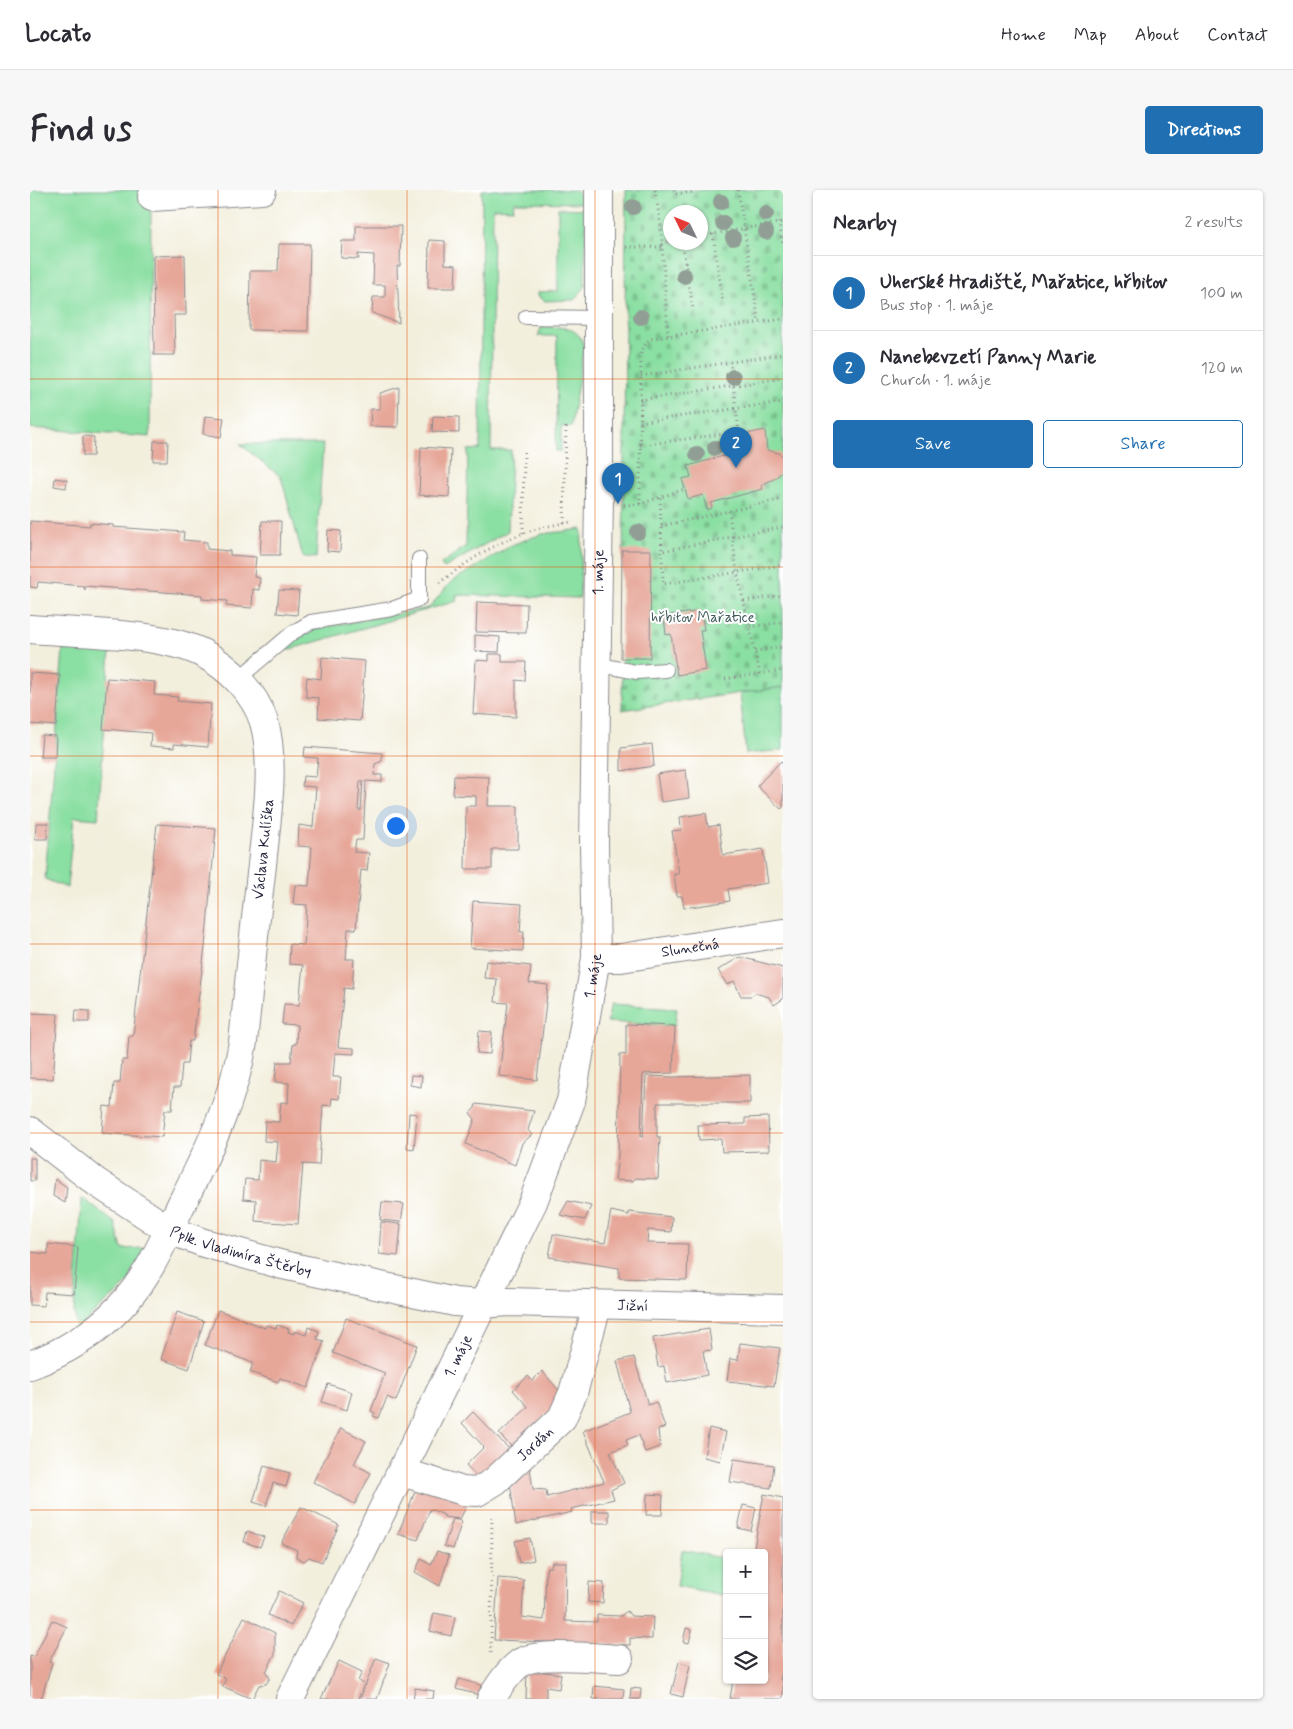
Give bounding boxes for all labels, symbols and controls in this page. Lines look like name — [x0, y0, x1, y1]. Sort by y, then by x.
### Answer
text: Locato — [25, 19, 91, 50]
text: Home — [1001, 23, 1046, 47]
text: Map — [1074, 23, 1107, 47]
text: About — [1135, 23, 1179, 47]
text: Contact — [1207, 23, 1268, 47]
button: Directions — [1145, 106, 1263, 154]
text: Find us — [30, 107, 132, 153]
north arrow — [663, 205, 708, 250]
text: Nearby — [833, 209, 897, 237]
text: 2 results — [1185, 212, 1243, 233]
text: Uherské Hradiště, Mařatice, hřbitov — [880, 270, 1167, 295]
text: 1 — [845, 283, 853, 304]
text: 100 m — [1200, 283, 1243, 304]
text: Bus stop · 1. máje — [880, 295, 994, 316]
text: Nanebevzetí Panny Marie — [880, 345, 1096, 370]
text: 2 — [845, 358, 853, 379]
text: 120 m — [1201, 358, 1243, 379]
text: Church · 1. máje — [880, 370, 991, 391]
button: Save — [833, 420, 1033, 468]
button: Share — [1043, 420, 1243, 468]
pin: 2 — [720, 427, 752, 468]
pin: 1 — [602, 463, 634, 504]
street label: 1. máje — [589, 549, 609, 595]
park label: hřbitov Mařatice — [651, 608, 755, 628]
street label: Václava Kulíška — [249, 798, 279, 900]
your location — [383, 813, 409, 839]
street label: Slunečná — [660, 934, 721, 963]
street label: 1. máje — [580, 953, 607, 1000]
street label: Pplk. Vladimíra Štěrby — [167, 1222, 313, 1282]
street label: Jižní — [617, 1296, 649, 1317]
street label: 1. máje — [440, 1331, 478, 1381]
street label: Jordán — [513, 1422, 558, 1466]
map controls — [723, 1549, 768, 1684]
button: + — [723, 1549, 768, 1594]
button: − — [723, 1594, 768, 1639]
button: layers — [723, 1639, 768, 1684]

